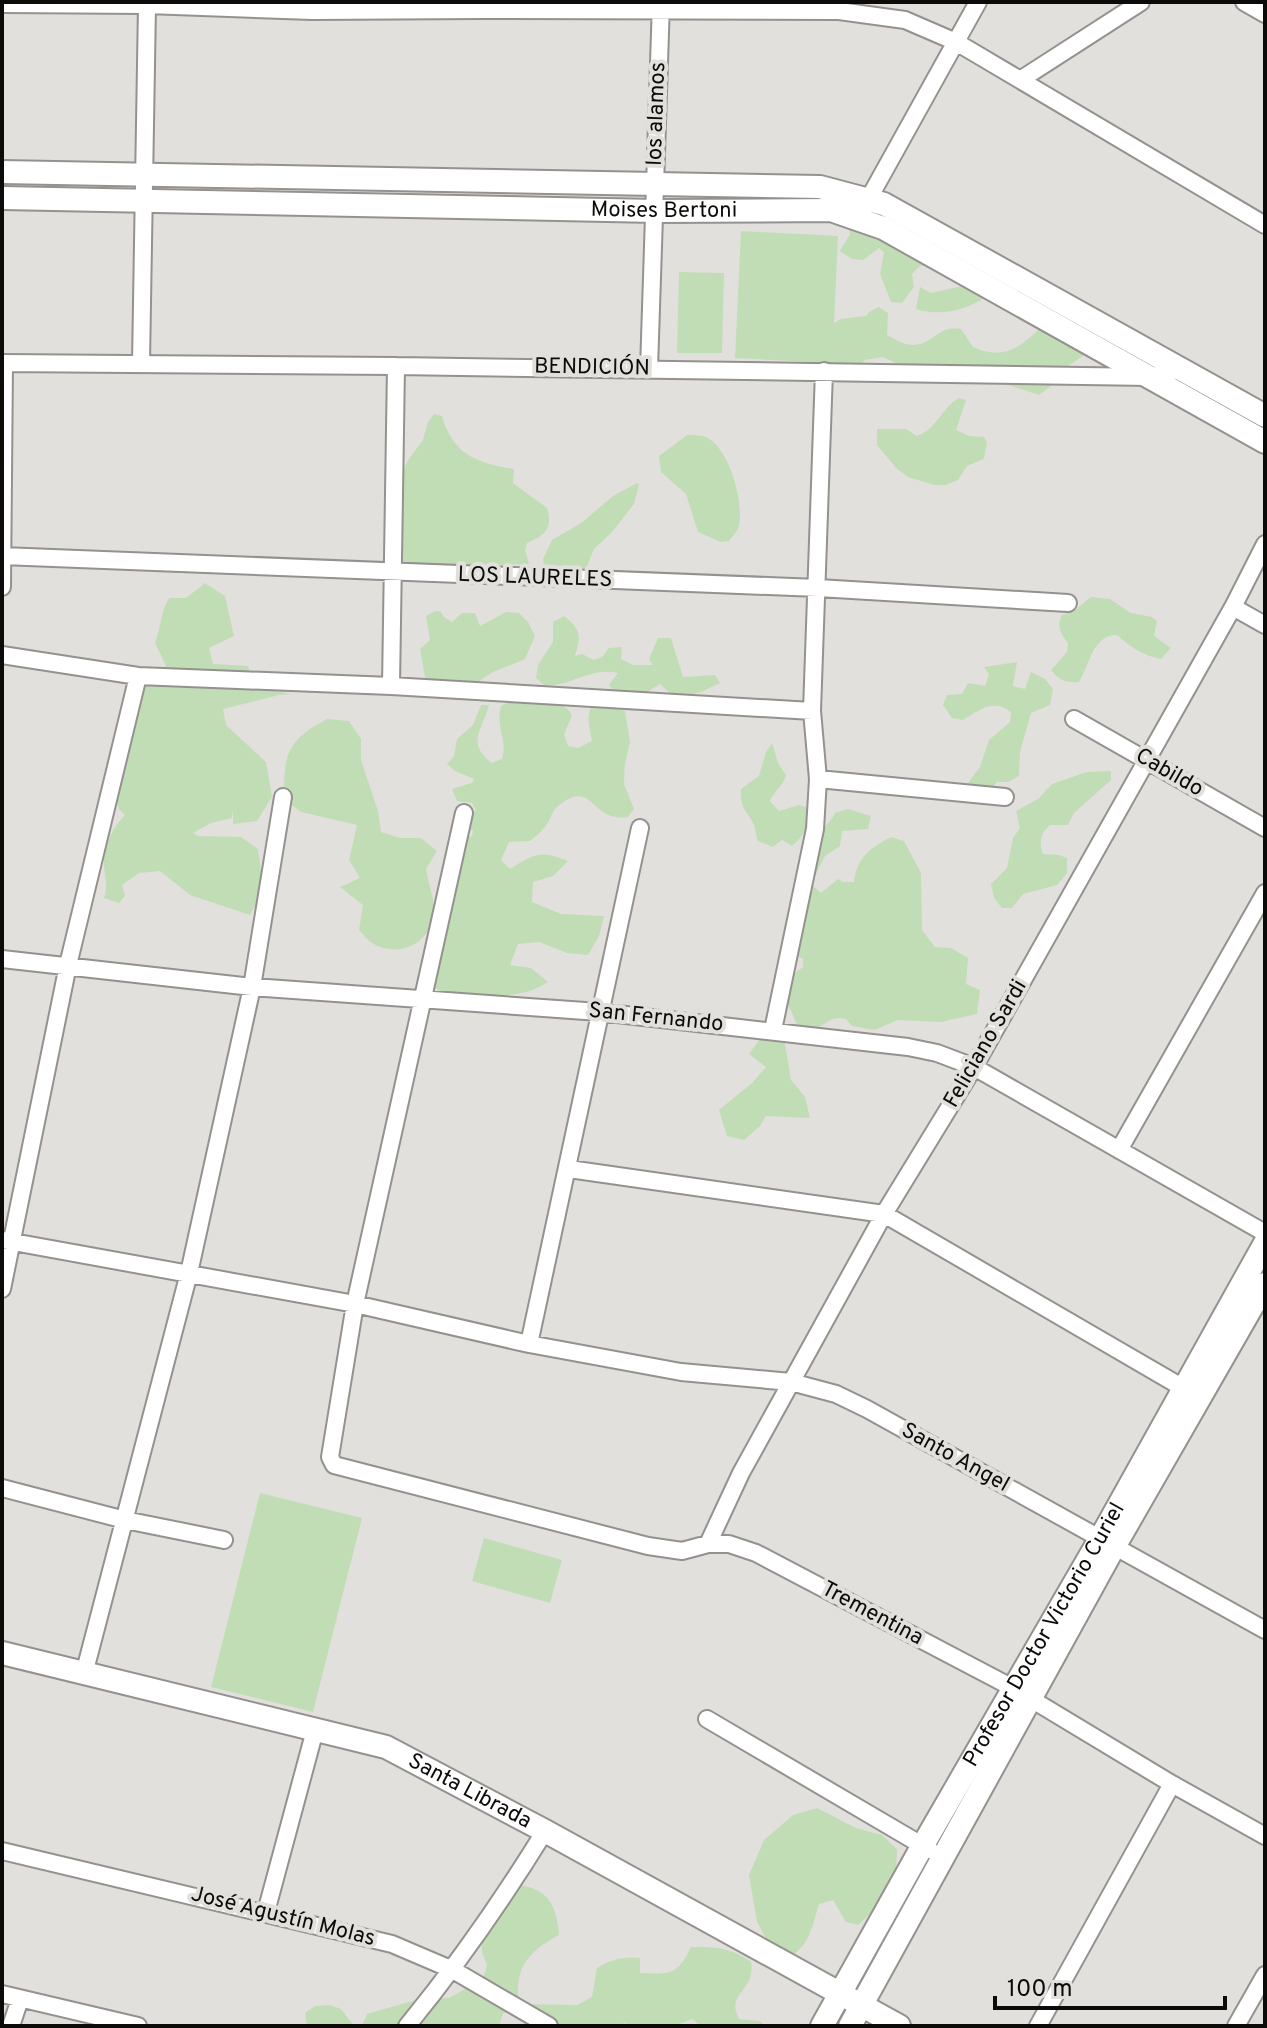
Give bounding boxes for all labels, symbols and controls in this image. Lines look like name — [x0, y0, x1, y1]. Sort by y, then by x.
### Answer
street label: los alamos — [642, 62, 672, 166]
street label: Moises Bertoni — [590, 196, 737, 225]
street label: BENDICIÓN — [534, 350, 650, 383]
street label: LOS LAURELES — [457, 562, 613, 594]
street label: Cabildo — [1130, 743, 1208, 803]
street label: Feliciano Sardi — [938, 975, 1034, 1113]
street label: San Fernando — [587, 997, 725, 1039]
street label: Santo Angel — [896, 1417, 1014, 1499]
street label: Profesor Doctor Victorio Curiel — [958, 1498, 1131, 1772]
street label: Trementina — [816, 1576, 928, 1652]
street label: Santa Librada — [403, 1747, 536, 1835]
street label: José Agustín Molas — [188, 1881, 378, 1953]
scale bar — [995, 1960, 1225, 2010]
text: 100 m — [1007, 1975, 1073, 2005]

